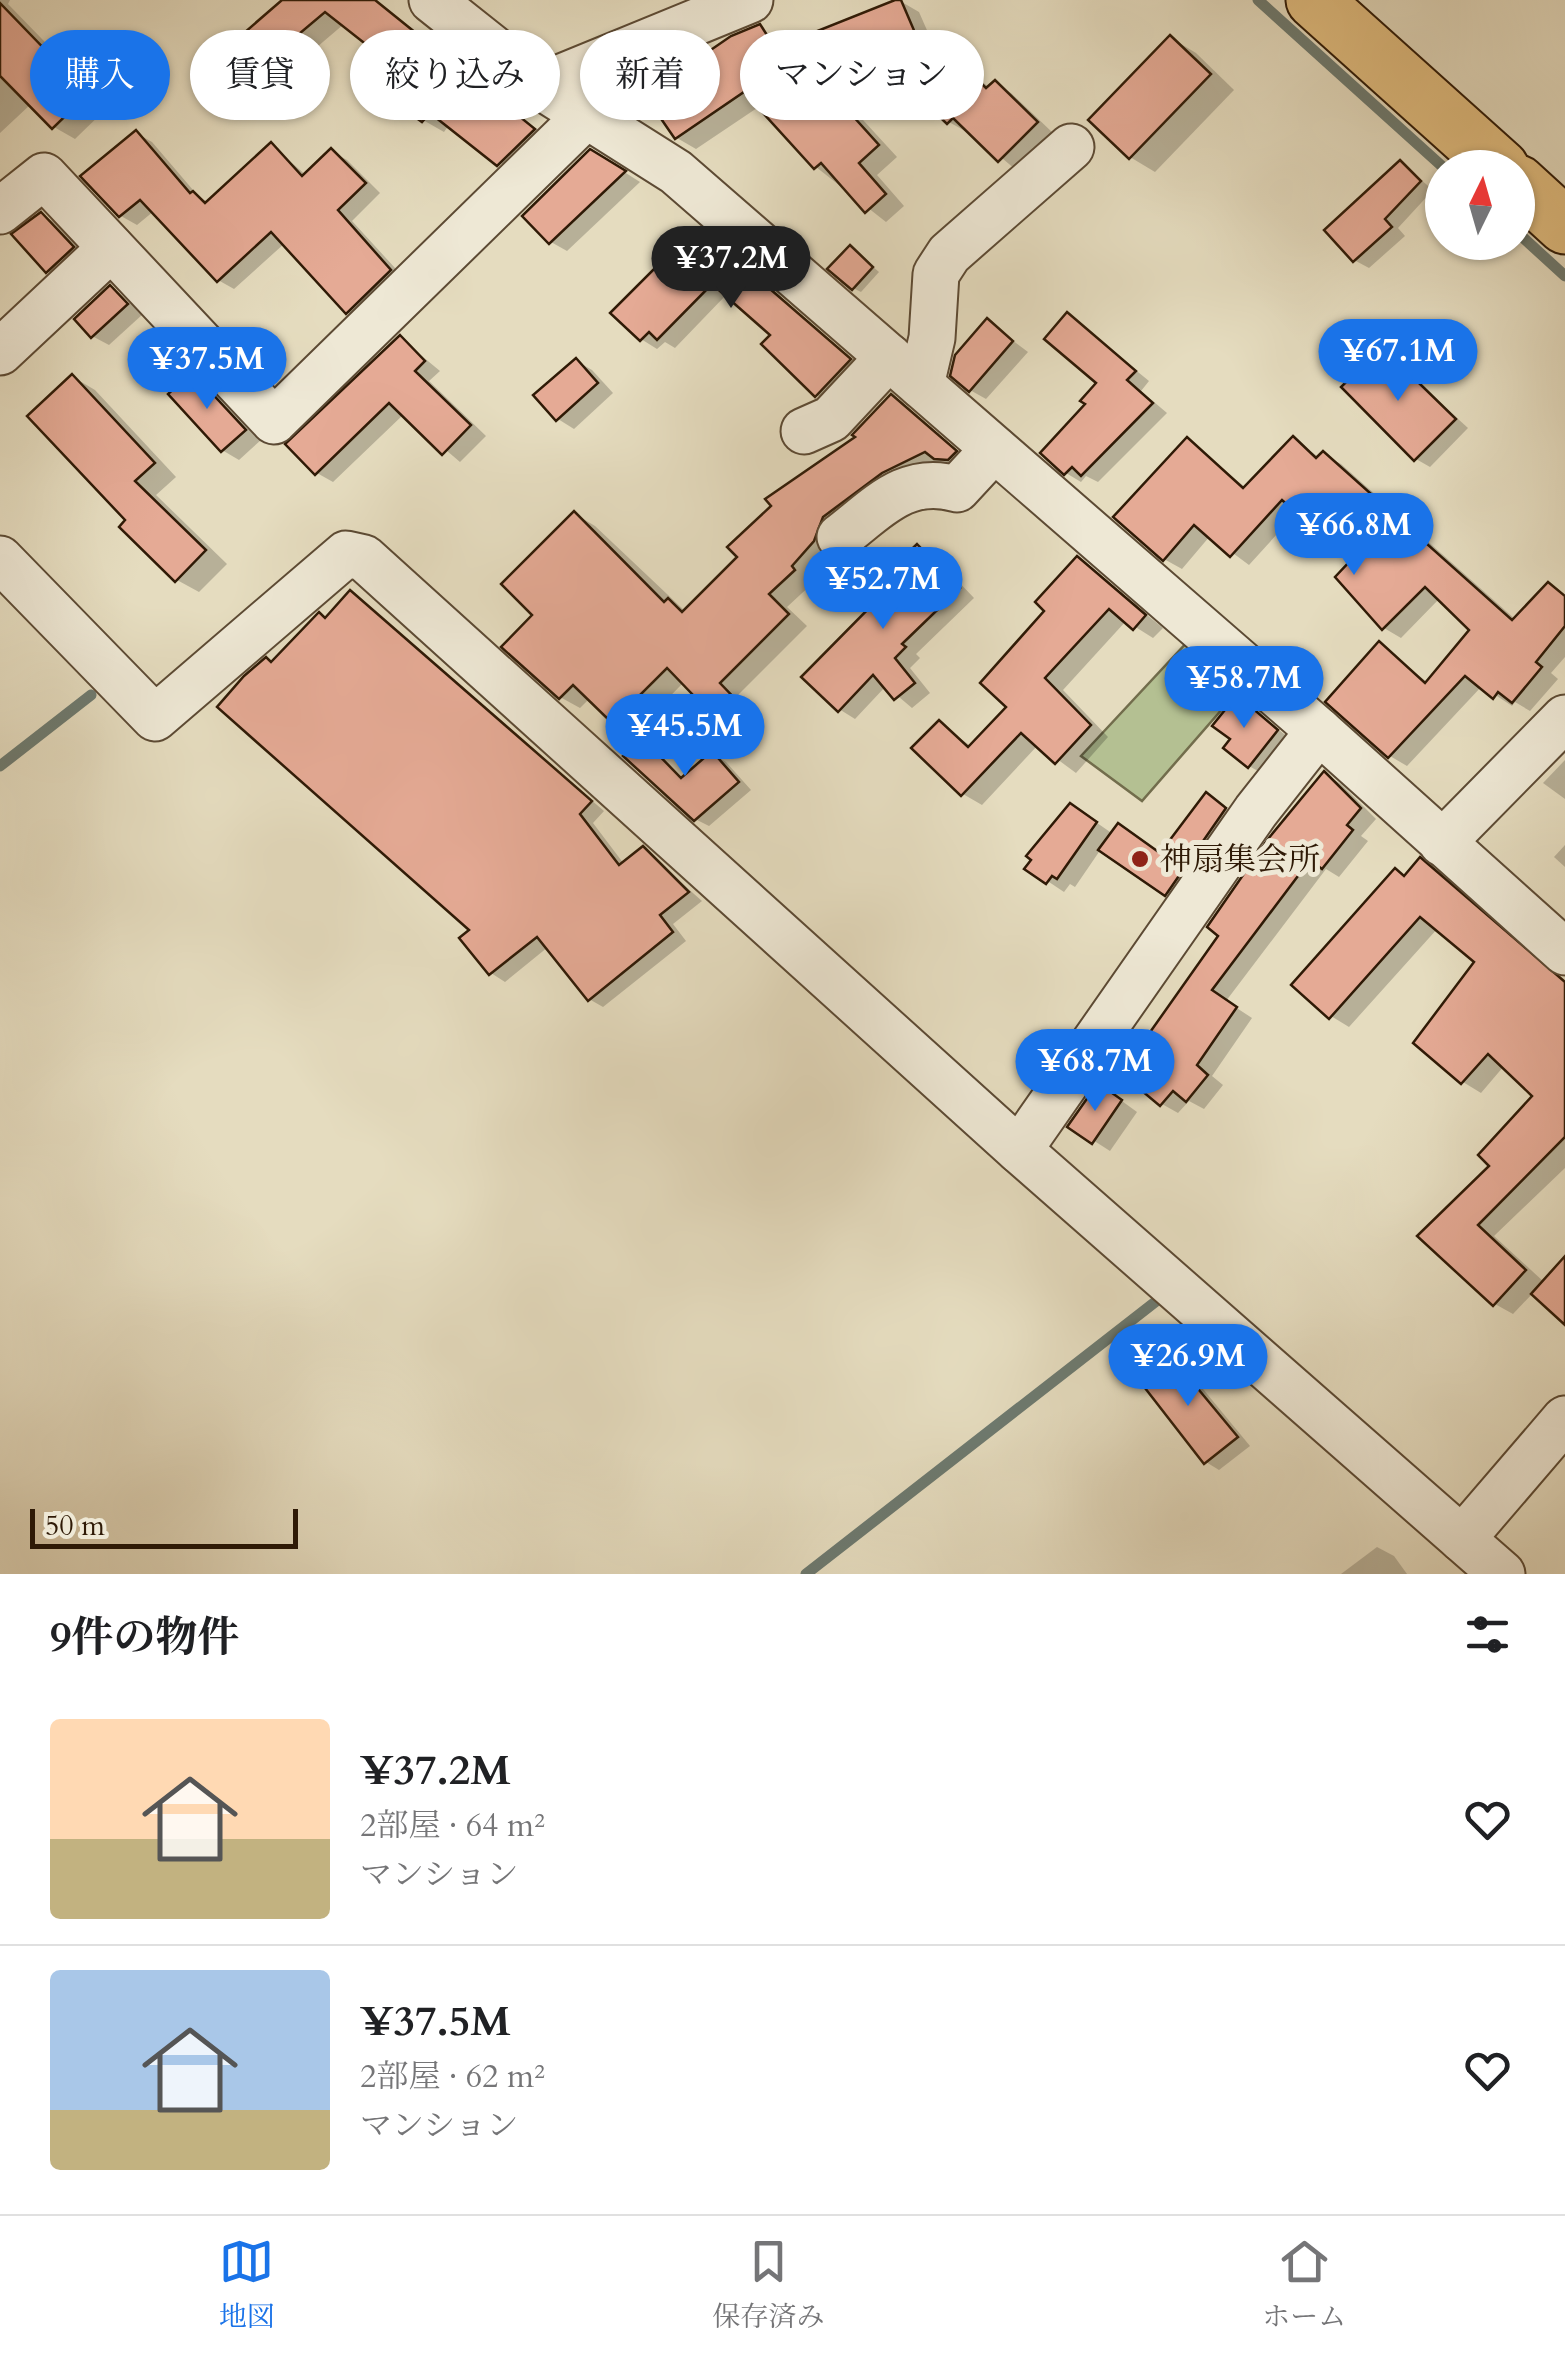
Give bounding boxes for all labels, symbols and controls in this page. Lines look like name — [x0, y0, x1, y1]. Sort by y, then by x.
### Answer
chip: 購入 — [30, 30, 170, 120]
chip: 賃貸 — [190, 30, 330, 120]
chip: 絞り込み — [350, 30, 560, 120]
chip: 新着 — [580, 30, 720, 120]
chip: マンション — [740, 30, 984, 120]
north arrow — [1425, 150, 1535, 260]
map controls — [1425, 150, 1535, 260]
pin: ¥37.2M — [650, 226, 812, 311]
text: ¥37.2M — [673, 236, 789, 280]
pin: ¥67.1M — [1317, 319, 1479, 404]
pin: ¥37.5M — [126, 327, 288, 412]
text: ¥67.1M — [1340, 329, 1456, 373]
text: ¥37.5M — [149, 337, 265, 381]
pin: ¥66.8M — [1273, 493, 1435, 578]
text: ¥66.8M — [1296, 503, 1412, 547]
pin: ¥52.7M — [802, 547, 964, 632]
text: ¥52.7M — [825, 557, 941, 601]
pin: ¥58.7M — [1163, 646, 1325, 731]
text: ¥58.7M — [1186, 656, 1302, 700]
pin: ¥45.5M — [604, 694, 766, 779]
text: ¥45.5M — [627, 704, 743, 748]
place label: 神扇集会所 — [1160, 838, 1320, 882]
marker: 神扇集会所 — [1129, 848, 1151, 870]
pin: ¥68.7M — [1014, 1029, 1176, 1114]
text: ¥68.7M — [1037, 1039, 1153, 1083]
pin: ¥26.9M — [1107, 1324, 1269, 1409]
text: ¥26.9M — [1130, 1334, 1246, 1378]
scale bar — [30, 1504, 298, 1548]
text: 50 m — [45, 1507, 105, 1545]
icon: filters — [1460, 1607, 1515, 1662]
text: 9件の物件 — [50, 1609, 240, 1666]
text: ¥37.2M — [360, 1742, 511, 1799]
icon: home — [130, 1759, 250, 1879]
icon: heart — [1460, 1792, 1515, 1847]
text: 2部屋 · 64 m² — [360, 1804, 545, 1848]
text: マンション — [360, 1853, 519, 1897]
text: ¥37.5M — [360, 1993, 511, 2050]
icon: home — [130, 2010, 250, 2130]
icon: heart — [1460, 2043, 1515, 2098]
text: 2部屋 · 62 m² — [360, 2055, 545, 2099]
text: マンション — [360, 2104, 519, 2148]
tab: 地図 — [219, 2234, 275, 2336]
tab: 保存済み — [712, 2234, 824, 2336]
tab: ホーム — [1262, 2234, 1346, 2336]

